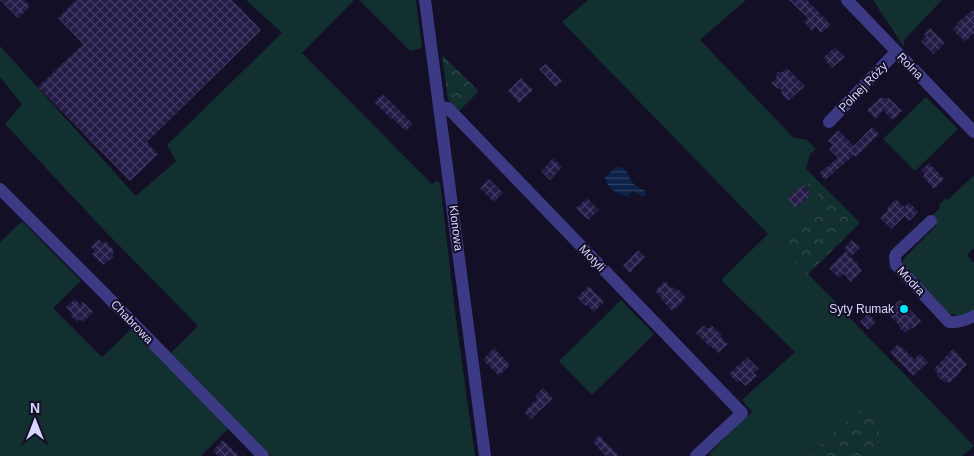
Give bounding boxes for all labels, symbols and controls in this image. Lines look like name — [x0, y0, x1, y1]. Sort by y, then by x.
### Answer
street label: Rolna — [894, 50, 926, 82]
street label: Polnej Róży — [836, 59, 890, 115]
street label: Klonowa — [446, 204, 466, 252]
street label: Motyli — [576, 242, 608, 274]
street label: Modra — [894, 264, 928, 298]
street label: Chabrowa — [108, 297, 156, 347]
place label: Syty Rumak — [829, 302, 895, 316]
marker: Syty Rumak — [898, 303, 910, 315]
north arrow — [10, 396, 60, 446]
text: N — [30, 400, 40, 416]

